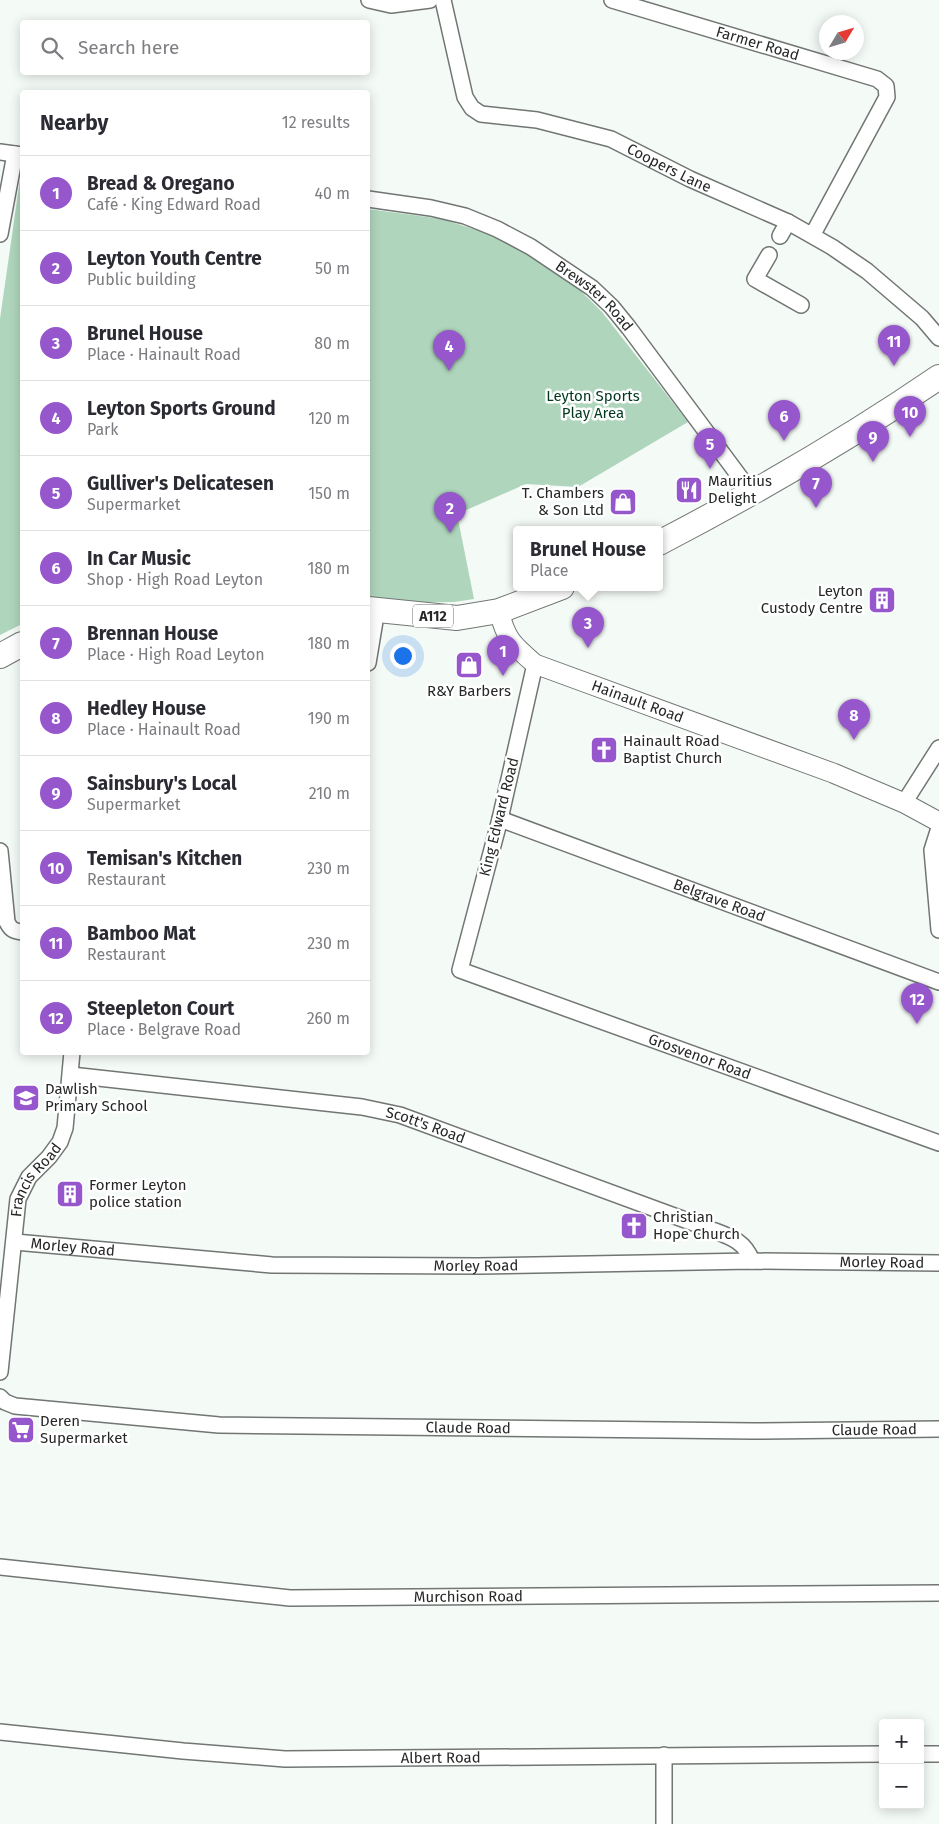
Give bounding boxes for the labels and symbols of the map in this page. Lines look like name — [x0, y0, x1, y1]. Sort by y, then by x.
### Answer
north arrow — [819, 15, 864, 60]
street label: Farmer Road — [714, 23, 801, 64]
street label: Coopers Lane — [624, 140, 714, 196]
street label: Brewster Road — [552, 257, 637, 335]
pin: 11 — [878, 325, 910, 366]
pin: 4 — [433, 330, 465, 371]
park label: Leyton Sports Play Area — [546, 387, 640, 422]
pin: 10 — [894, 396, 926, 437]
pin: 6 — [768, 400, 800, 441]
pin: 9 — [857, 421, 889, 462]
pin: 5 — [694, 428, 726, 469]
pin: 7 — [800, 467, 832, 508]
place label: Mauritius Delight — [708, 472, 772, 507]
restaurant icon: Mauritius Delight — [674, 475, 704, 505]
place label: T. Chambers & Son Ltd — [522, 484, 604, 519]
shop icon: T. Chambers & Son Ltd — [608, 487, 638, 517]
pin: 2 — [434, 492, 466, 533]
place label: Leyton Custody Centre — [761, 582, 863, 617]
building icon: Leyton Custody Centre — [867, 585, 897, 615]
road number: A112 — [413, 604, 453, 628]
pin: 3 — [572, 607, 604, 648]
pin: 1 — [487, 635, 519, 676]
your location — [390, 643, 416, 669]
shop icon: R&Y Barbers — [454, 650, 484, 680]
street label: Hainault Road — [589, 676, 686, 727]
place label: R&Y Barbers — [427, 682, 511, 700]
pin: 8 — [838, 699, 870, 740]
place label: Hainault Road Baptist Church — [623, 732, 722, 767]
church icon: Hainault Road Baptist Church — [589, 735, 619, 765]
street label: King Edward Road — [476, 756, 522, 878]
street label: Belgrave Road — [671, 875, 768, 926]
pin: 12 — [901, 983, 933, 1024]
street label: Grosvenor Road — [646, 1030, 754, 1083]
place label: Dawlish Primary School — [45, 1080, 148, 1115]
school or university icon: Dawlish Primary School — [11, 1083, 41, 1113]
street label: Scott's Road — [384, 1103, 468, 1147]
street label: Francis Road — [7, 1139, 65, 1218]
place label: Former Leyton police station — [89, 1176, 187, 1211]
building icon: Former Leyton police station — [55, 1179, 85, 1209]
place label: Christian Hope Church — [653, 1208, 740, 1243]
church icon: Christian Hope Church — [619, 1211, 649, 1241]
street label: Morley Road — [30, 1234, 116, 1260]
street label: Morley Road — [839, 1253, 924, 1272]
street label: Morley Road — [434, 1256, 518, 1275]
place label: Deren Supermarket — [40, 1412, 128, 1447]
supermarket icon: Deren Supermarket — [6, 1415, 36, 1445]
street label: Claude Road — [426, 1418, 511, 1437]
street label: Claude Road — [831, 1420, 917, 1439]
street label: Murchison Road — [414, 1587, 523, 1606]
street label: Albert Road — [401, 1748, 481, 1767]

